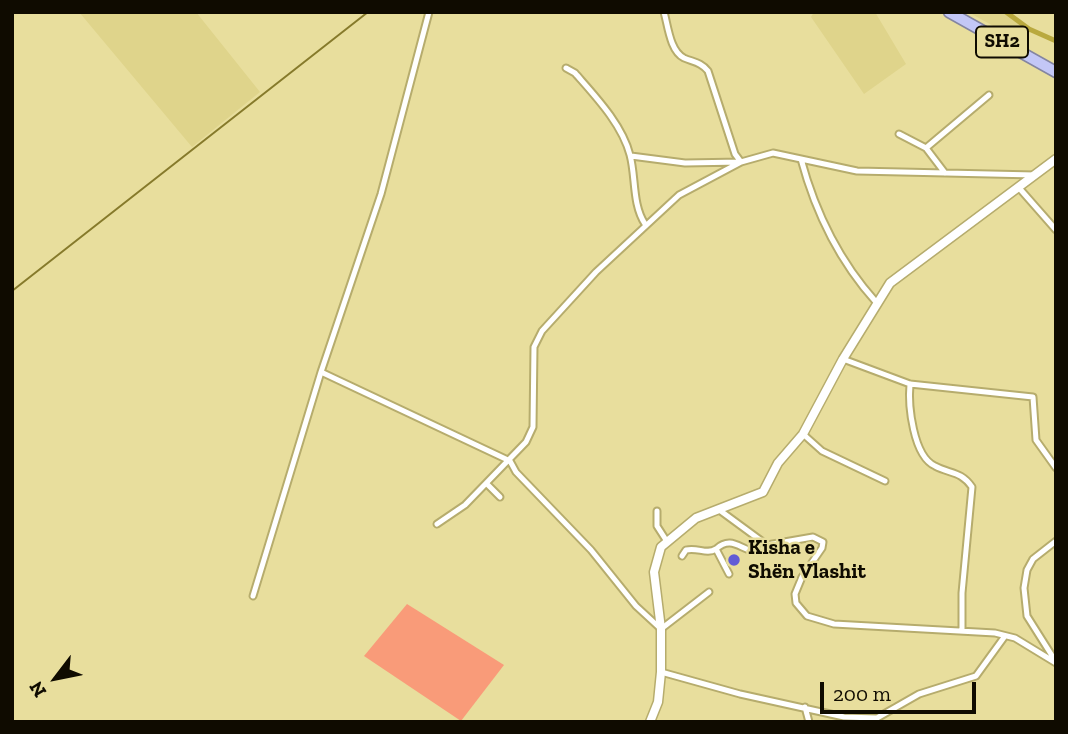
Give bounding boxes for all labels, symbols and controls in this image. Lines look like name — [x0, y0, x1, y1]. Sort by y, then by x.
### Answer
road number: SH2 — [976, 26, 1028, 58]
place label: Kisha e Shën Vlashit — [748, 535, 866, 585]
marker: Kisha e Shën Vlashit — [726, 552, 742, 568]
north arrow — [21, 643, 91, 713]
scale bar — [823, 668, 979, 712]
text: N — [24, 677, 51, 702]
text: 200 m — [833, 681, 891, 706]

